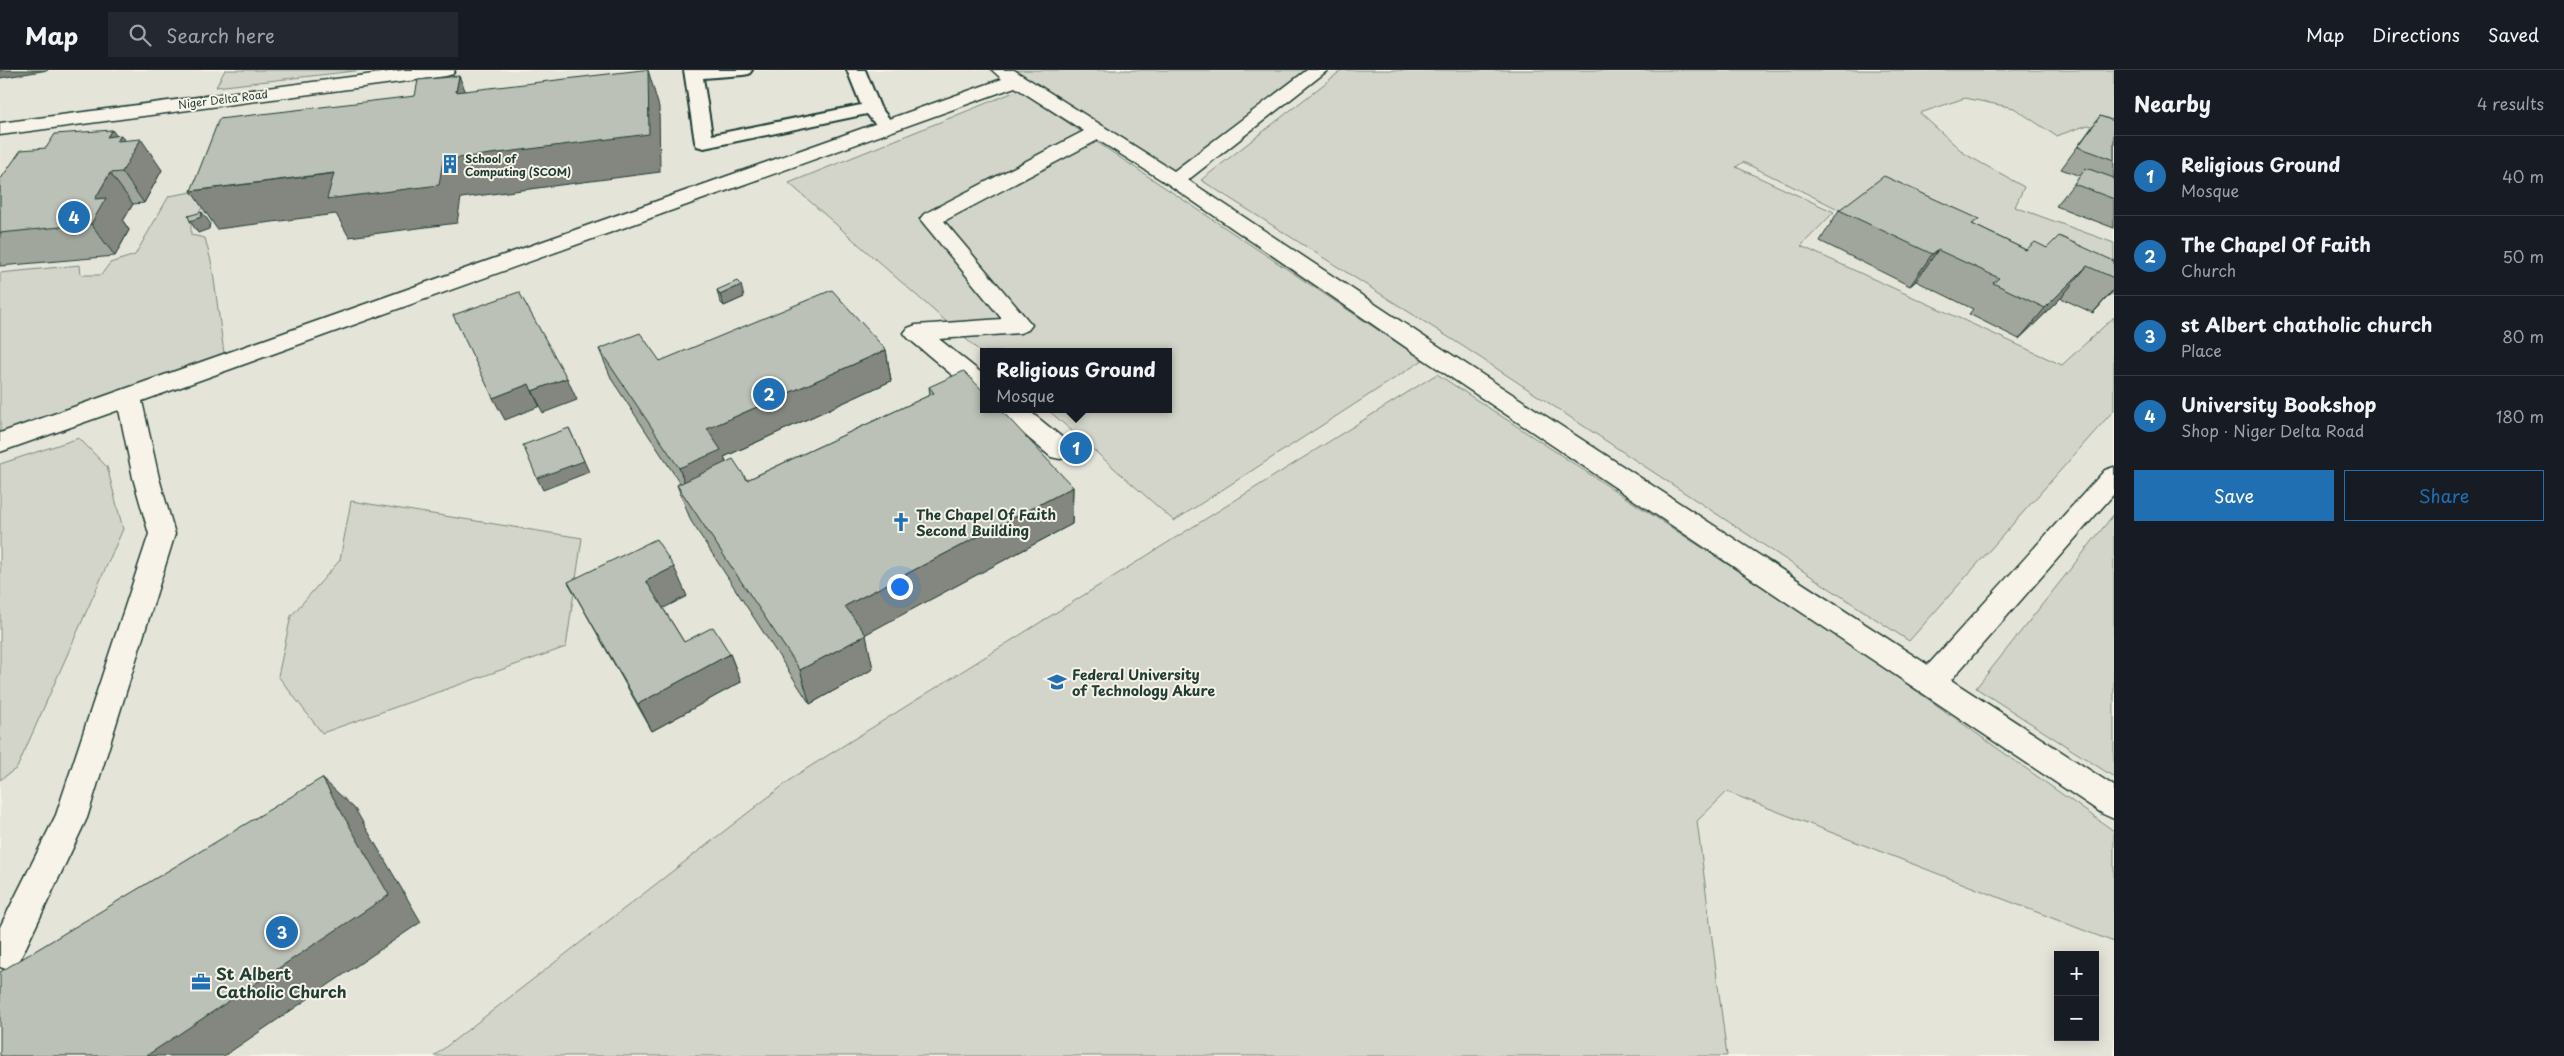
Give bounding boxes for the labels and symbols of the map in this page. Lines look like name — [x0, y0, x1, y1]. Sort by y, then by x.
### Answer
street label: Niger Delta Road — [177, 85, 269, 113]
place label: School of Computing (SCOM) — [465, 150, 571, 180]
building icon: School of Computing (SCOM) — [439, 153, 461, 175]
pin: 4 — [58, 198, 90, 236]
pin: 2 — [753, 375, 785, 413]
pin: 1 — [1060, 429, 1092, 467]
place label: The Chapel Of Faith Second Building — [916, 504, 1056, 541]
church icon: The Chapel Of Faith Second Building — [890, 511, 912, 533]
your location — [887, 574, 913, 600]
place label: Federal University of Technology Akure — [1072, 664, 1215, 701]
school or university icon: Federal University of Technology Akure — [1046, 671, 1068, 693]
pin: 3 — [266, 913, 298, 951]
place label: St Albert Catholic Church — [216, 961, 347, 1003]
office icon: St Albert Catholic Church — [190, 971, 212, 993]

